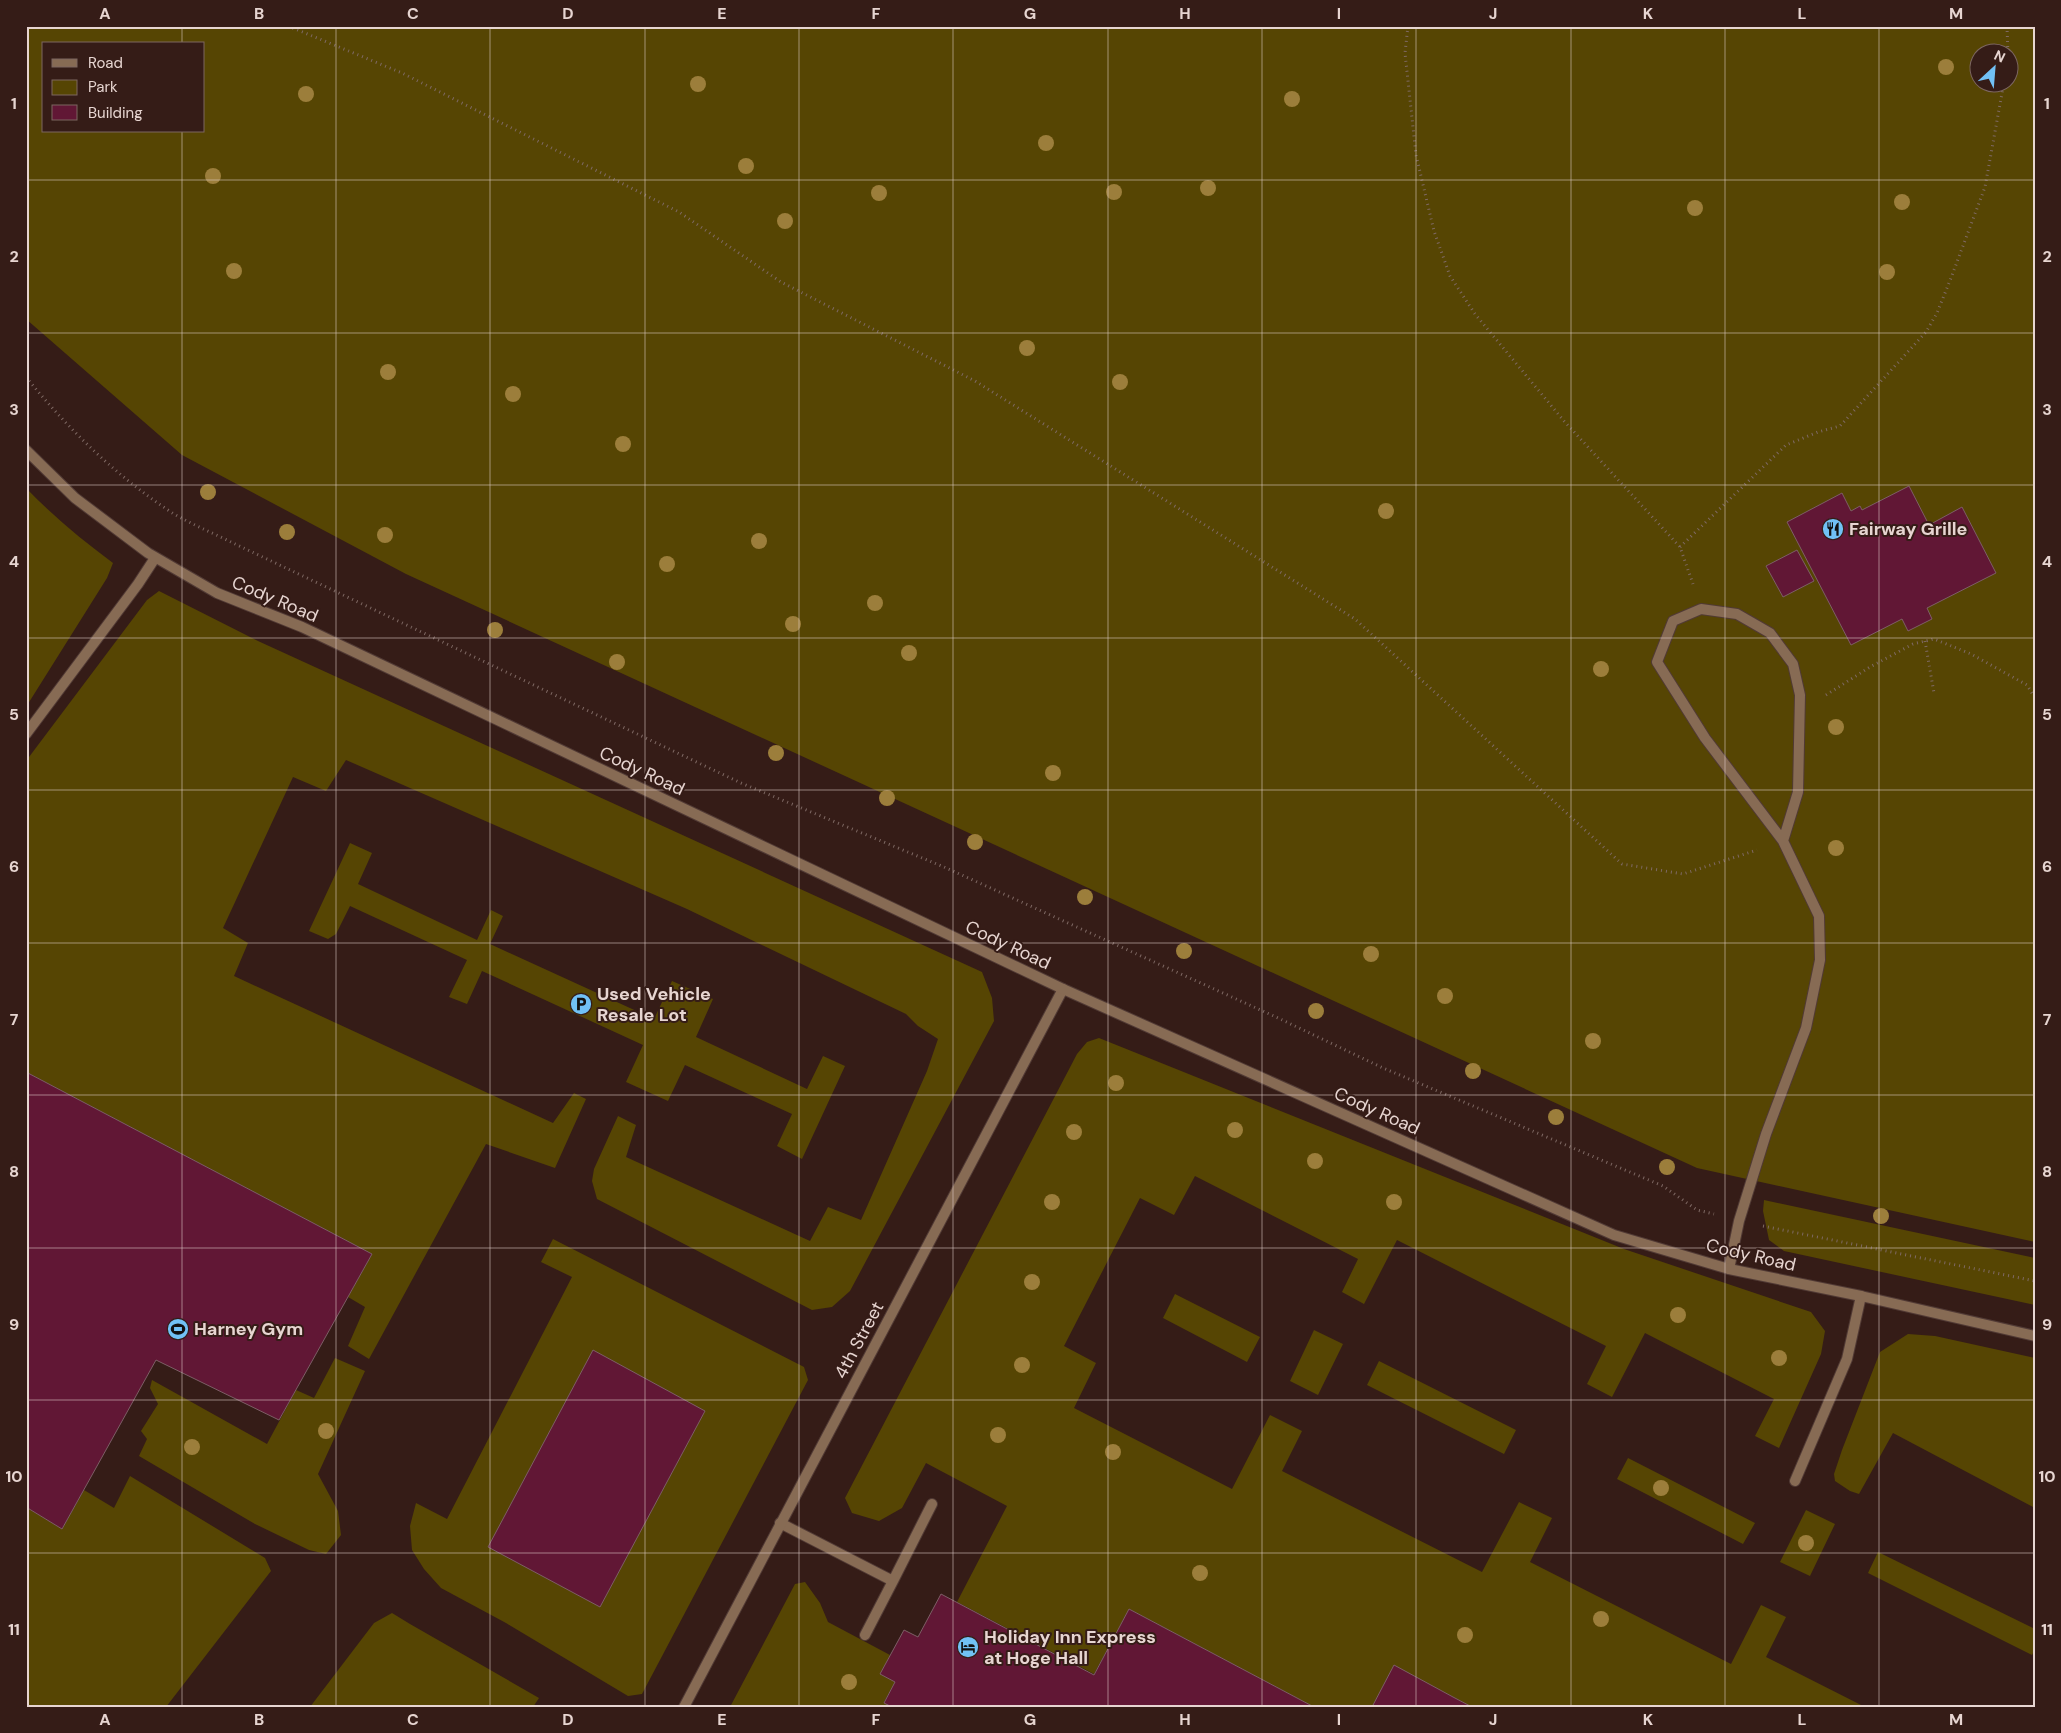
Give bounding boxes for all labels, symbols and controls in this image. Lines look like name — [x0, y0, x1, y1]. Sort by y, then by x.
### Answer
text: A — [99, 3, 111, 24]
text: B — [254, 3, 264, 24]
text: C — [407, 3, 419, 24]
text: D — [562, 3, 574, 24]
text: E — [717, 3, 727, 24]
text: F — [872, 3, 881, 24]
text: G — [1024, 3, 1036, 24]
text: H — [1179, 3, 1191, 24]
text: I — [1337, 3, 1341, 24]
text: J — [1489, 3, 1497, 24]
text: K — [1643, 3, 1654, 24]
text: L — [1798, 3, 1807, 24]
text: M — [1949, 3, 1963, 24]
legend — [42, 42, 205, 132]
north arrow — [1968, 42, 2018, 92]
text: N — [1991, 46, 2008, 67]
text: Road — [88, 53, 123, 73]
text: Park — [88, 77, 118, 97]
text: 1 — [11, 93, 17, 114]
text: 1 — [2044, 93, 2050, 114]
text: Building — [88, 103, 143, 123]
text: 2 — [9, 246, 19, 267]
text: 2 — [2042, 246, 2052, 267]
text: 3 — [9, 399, 19, 420]
text: 3 — [2042, 399, 2052, 420]
restaurant icon: Fairway Grille — [1821, 517, 1845, 541]
place label: Fairway Grille — [1849, 517, 1968, 541]
text: 4 — [9, 551, 19, 572]
text: 4 — [2042, 551, 2052, 572]
street label: Cody Road — [228, 570, 322, 628]
text: 5 — [9, 704, 19, 725]
text: 5 — [2042, 704, 2052, 725]
street label: Cody Road — [595, 741, 689, 801]
text: 6 — [9, 856, 19, 877]
text: 6 — [2042, 856, 2052, 877]
street label: Cody Road — [961, 915, 1055, 975]
place label: Used Vehicle Resale Lot — [597, 982, 711, 1027]
parking icon: Used Vehicle Resale Lot — [569, 992, 593, 1016]
text: 7 — [10, 1009, 19, 1030]
text: 7 — [2043, 1009, 2052, 1030]
street label: Cody Road — [1330, 1081, 1424, 1141]
text: 8 — [9, 1161, 19, 1182]
text: 8 — [2042, 1161, 2052, 1182]
street label: Cody Road — [1704, 1233, 1798, 1277]
street label: 4th Street — [829, 1297, 889, 1383]
text: 9 — [9, 1314, 19, 1335]
text: 9 — [2042, 1314, 2052, 1335]
sports icon: Harney Gym — [166, 1317, 190, 1341]
place label: Harney Gym — [194, 1317, 303, 1341]
text: 10 — [5, 1466, 23, 1487]
text: 10 — [2038, 1466, 2056, 1487]
text: 11 — [8, 1619, 20, 1640]
text: 11 — [2041, 1619, 2053, 1640]
place label: Holiday Inn Express at Hoge Hall — [984, 1625, 1156, 1670]
hotel icon: Holiday Inn Express at Hoge Hall — [956, 1635, 980, 1659]
text: A — [99, 1709, 111, 1730]
text: B — [254, 1709, 264, 1730]
text: C — [407, 1709, 419, 1730]
text: D — [562, 1709, 574, 1730]
text: E — [717, 1709, 727, 1730]
text: F — [872, 1709, 881, 1730]
text: G — [1024, 1709, 1036, 1730]
text: H — [1179, 1709, 1191, 1730]
text: I — [1337, 1709, 1341, 1730]
text: J — [1489, 1709, 1497, 1730]
text: K — [1643, 1709, 1654, 1730]
text: L — [1798, 1709, 1807, 1730]
text: M — [1949, 1709, 1963, 1730]

